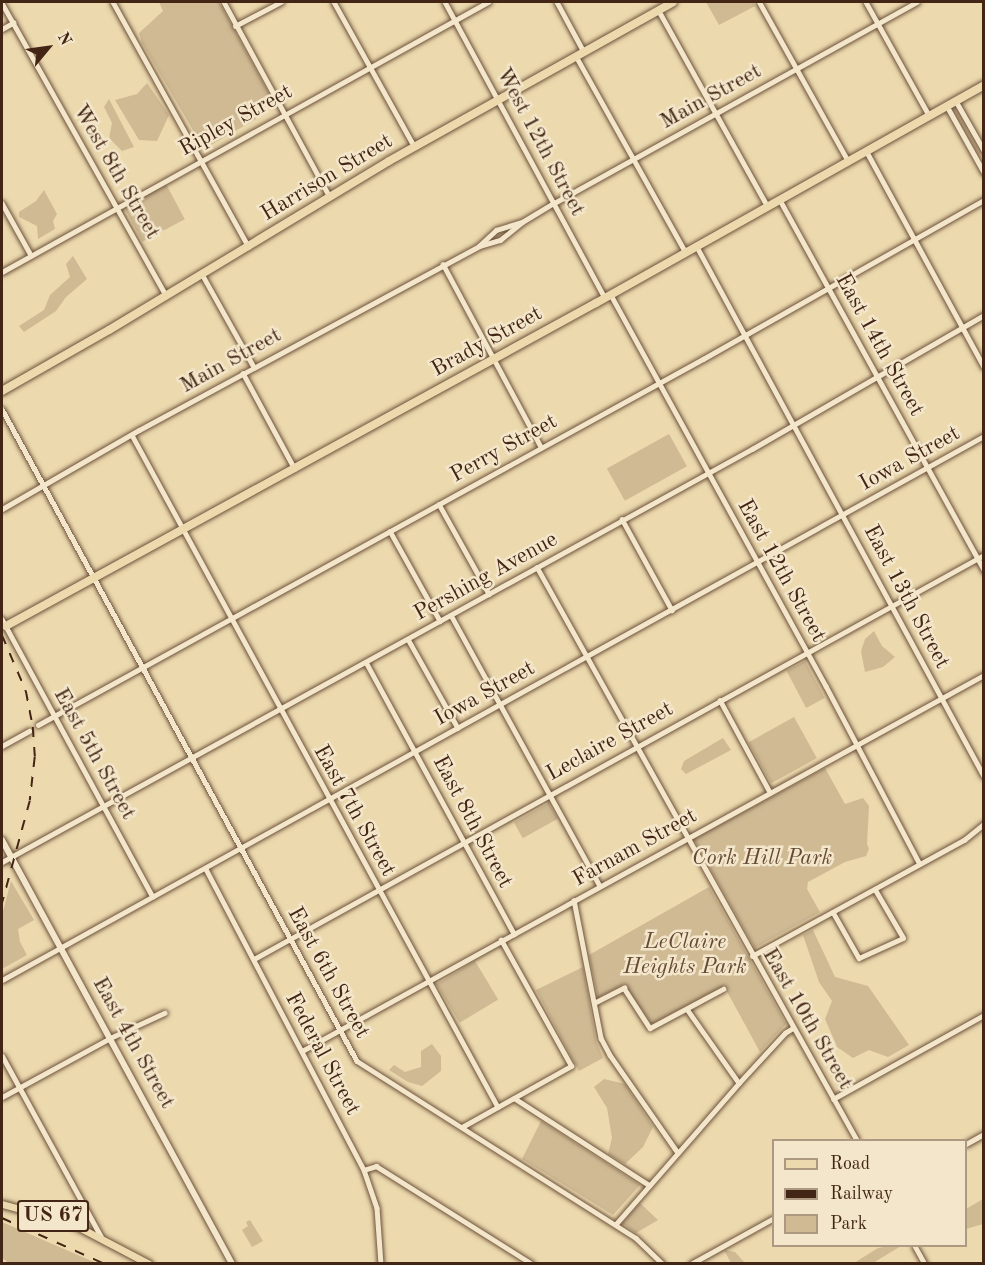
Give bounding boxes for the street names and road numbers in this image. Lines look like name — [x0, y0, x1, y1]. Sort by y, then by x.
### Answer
street label: Main Street — [656, 58, 766, 136]
street label: West 12th Street — [490, 63, 590, 221]
street label: Ripley Street — [175, 79, 297, 163]
street label: West 8th Street — [67, 100, 165, 244]
street label: Harrison Street — [256, 128, 398, 228]
street label: East 14th Street — [829, 269, 929, 421]
street label: Brady Street — [427, 301, 547, 383]
street label: Main Street — [176, 322, 286, 400]
street label: Perry Street — [446, 409, 562, 489]
street label: Iowa Street — [855, 421, 965, 497]
street label: East 12th Street — [731, 495, 831, 647]
street label: East 13th Street — [857, 521, 955, 673]
street label: Pershing Avenue — [410, 527, 562, 627]
street label: Iowa Street — [430, 656, 540, 732]
street label: East 5th Street — [47, 684, 141, 824]
street label: Leclaire Street — [542, 696, 678, 788]
street label: East 7th Street — [307, 741, 401, 881]
street label: East 8th Street — [426, 751, 518, 893]
street label: Farnam Street — [568, 803, 702, 893]
street label: East 6th Street — [281, 903, 375, 1043]
street label: East 10th Street — [756, 944, 858, 1094]
street label: East 4th Street — [86, 973, 180, 1113]
street label: Federal Street — [279, 988, 365, 1120]
road number: US 67 — [17, 1198, 89, 1234]

